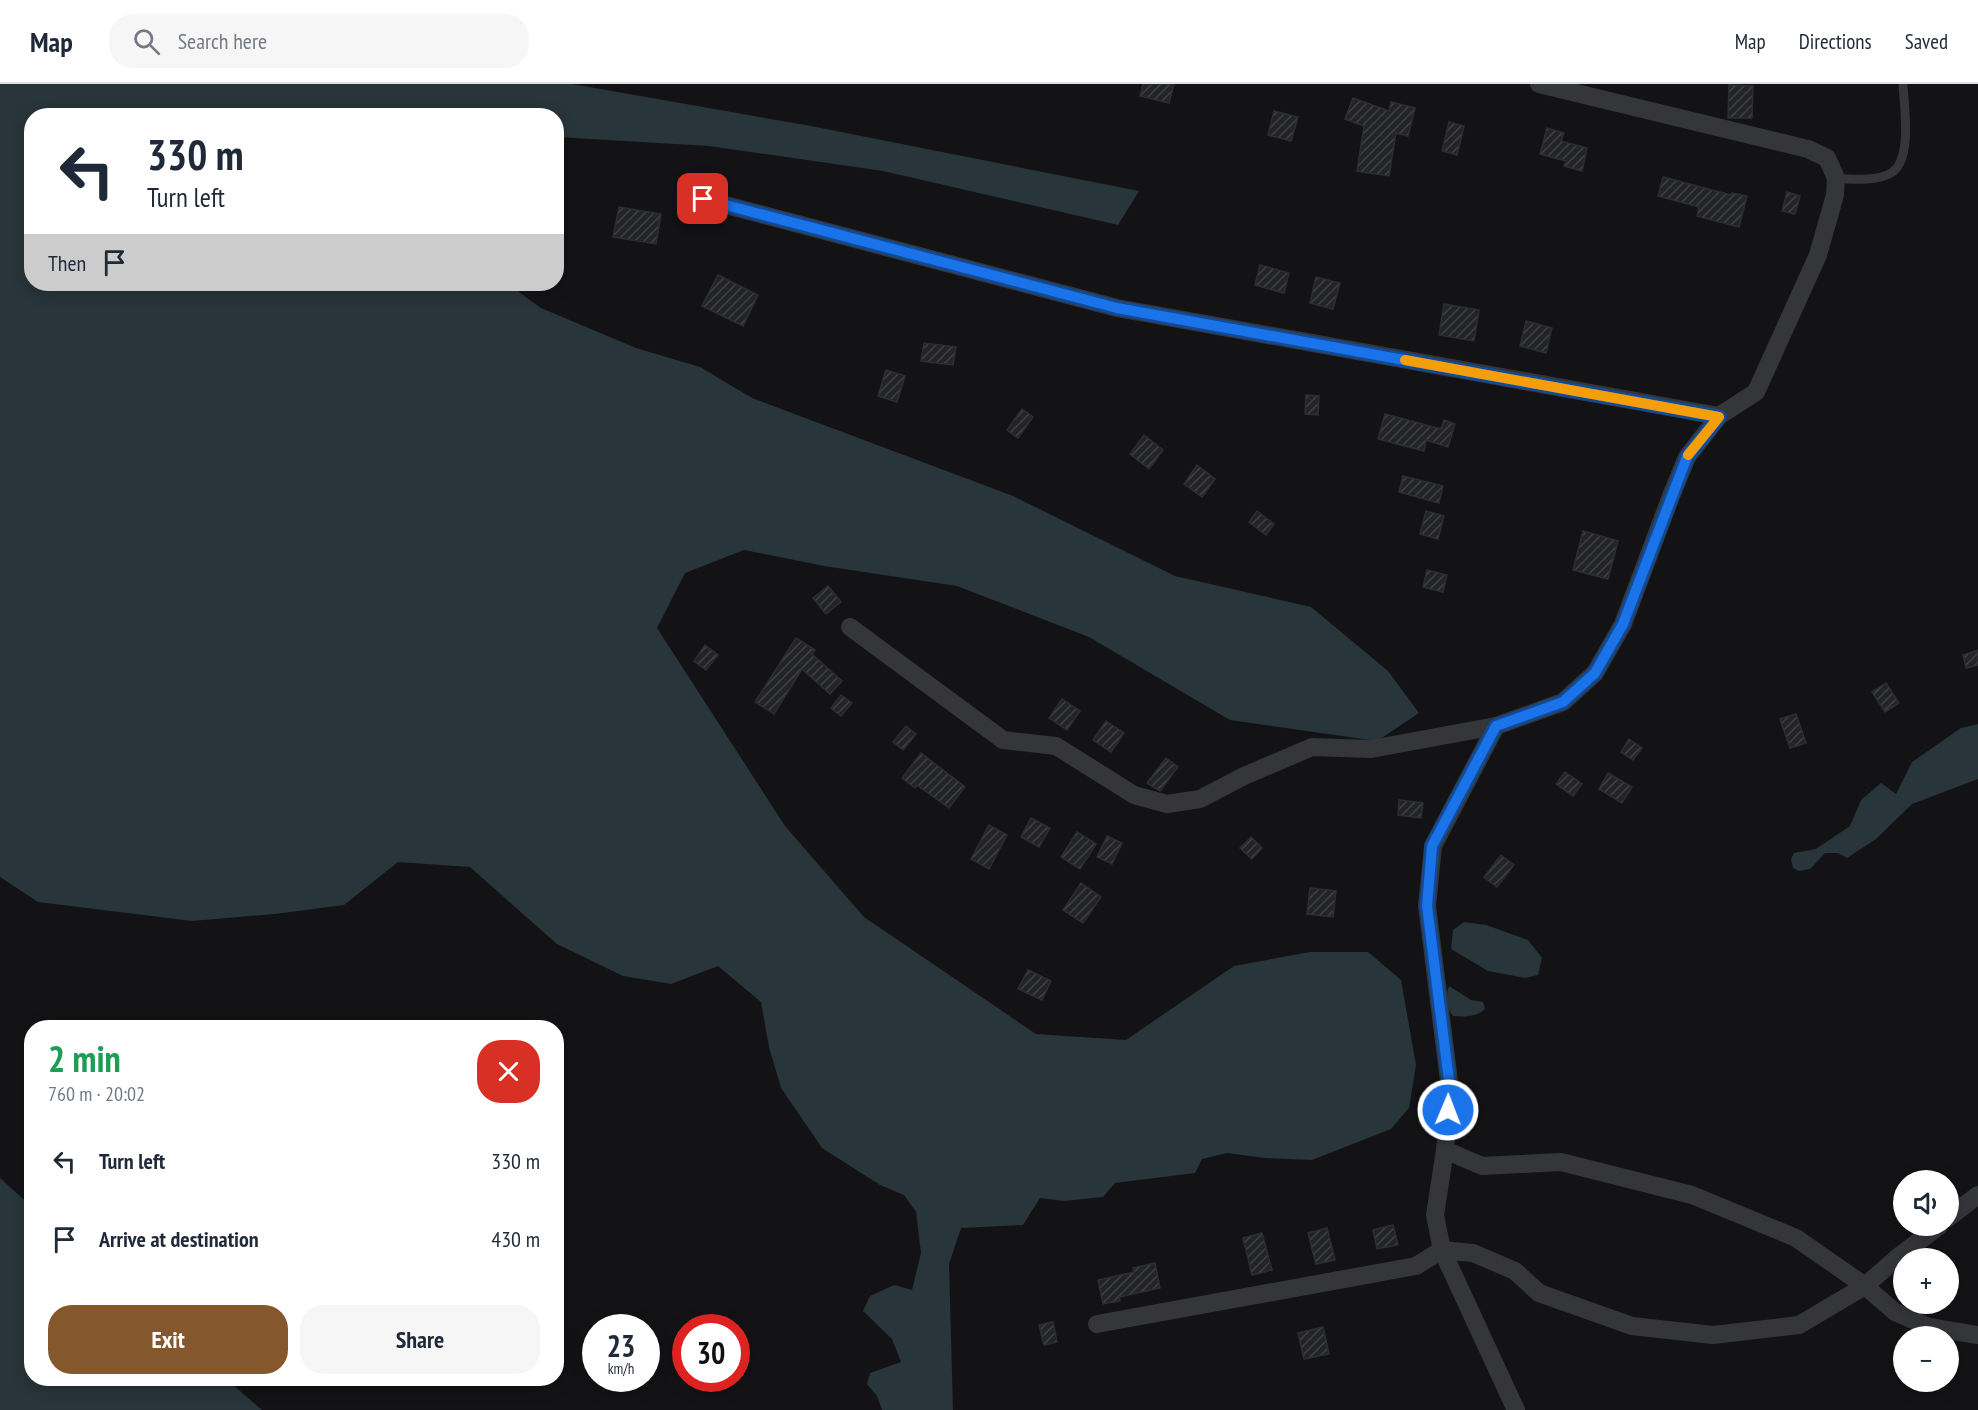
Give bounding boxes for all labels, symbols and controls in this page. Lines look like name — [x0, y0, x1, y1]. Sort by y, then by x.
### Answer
search box — [109, 14, 529, 68]
text: Map — [30, 23, 73, 60]
icon: search — [130, 25, 163, 58]
text: Search here — [178, 27, 267, 55]
text: Map — [1735, 28, 1766, 55]
text: Directions — [1799, 28, 1872, 55]
text: Saved — [1905, 28, 1948, 55]
text: 330 m — [147, 127, 244, 182]
icon: left — [48, 132, 126, 210]
pin — [677, 173, 728, 224]
text: Turn left — [147, 180, 225, 214]
icon: arrive — [686, 182, 719, 215]
icon: arrive — [98, 246, 131, 279]
text: Then — [48, 249, 86, 277]
text: 2 min — [48, 1035, 121, 1082]
button: close — [477, 1040, 540, 1103]
position arrow — [1416, 1078, 1480, 1142]
text: 760 m · 20:02 — [48, 1081, 145, 1107]
icon: left — [48, 1145, 81, 1178]
text: Turn left — [99, 1147, 165, 1175]
text: 330 m — [491, 1147, 540, 1175]
map controls — [1893, 1170, 1959, 1392]
button: sound — [1893, 1170, 1959, 1236]
icon: arrive — [48, 1223, 81, 1256]
text: Arrive at destination — [99, 1225, 259, 1253]
text: 430 m — [491, 1225, 540, 1253]
button: + — [1893, 1248, 1959, 1314]
button: Exit — [48, 1305, 288, 1374]
button: Share — [300, 1305, 540, 1374]
speed limit sign: 30 — [672, 1314, 750, 1392]
text: 23 — [607, 1326, 635, 1365]
button: − — [1893, 1326, 1959, 1392]
text: km/h — [608, 1359, 634, 1378]

